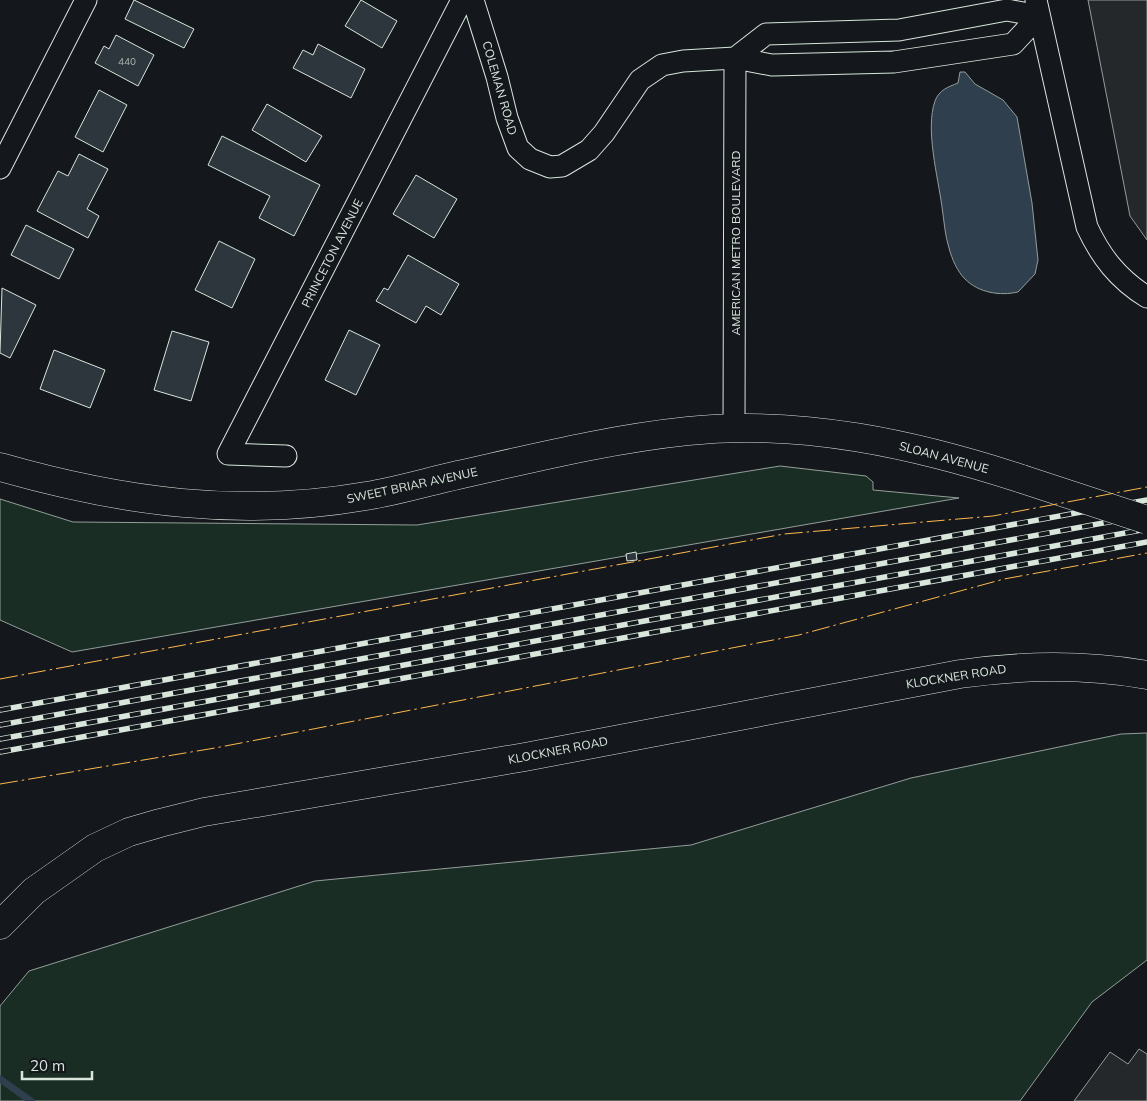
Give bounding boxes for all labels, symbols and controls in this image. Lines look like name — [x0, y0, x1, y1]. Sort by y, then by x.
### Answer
street label: COLEMAN ROAD — [479, 39, 521, 137]
house number: 440 — [118, 55, 136, 68]
street label: AMERICAN METRO BOULEVARD — [728, 150, 743, 336]
street label: PRINCETON AVENUE — [298, 196, 366, 310]
street label: SLOAN AVENUE — [898, 438, 990, 476]
street label: SWEET BRIAR AVENUE — [345, 464, 479, 506]
street label: KLOCKNER ROAD — [905, 661, 1007, 691]
street label: KLOCKNER ROAD — [507, 733, 609, 767]
scale bar — [22, 1048, 92, 1080]
text: 20 m — [30, 1056, 65, 1075]

